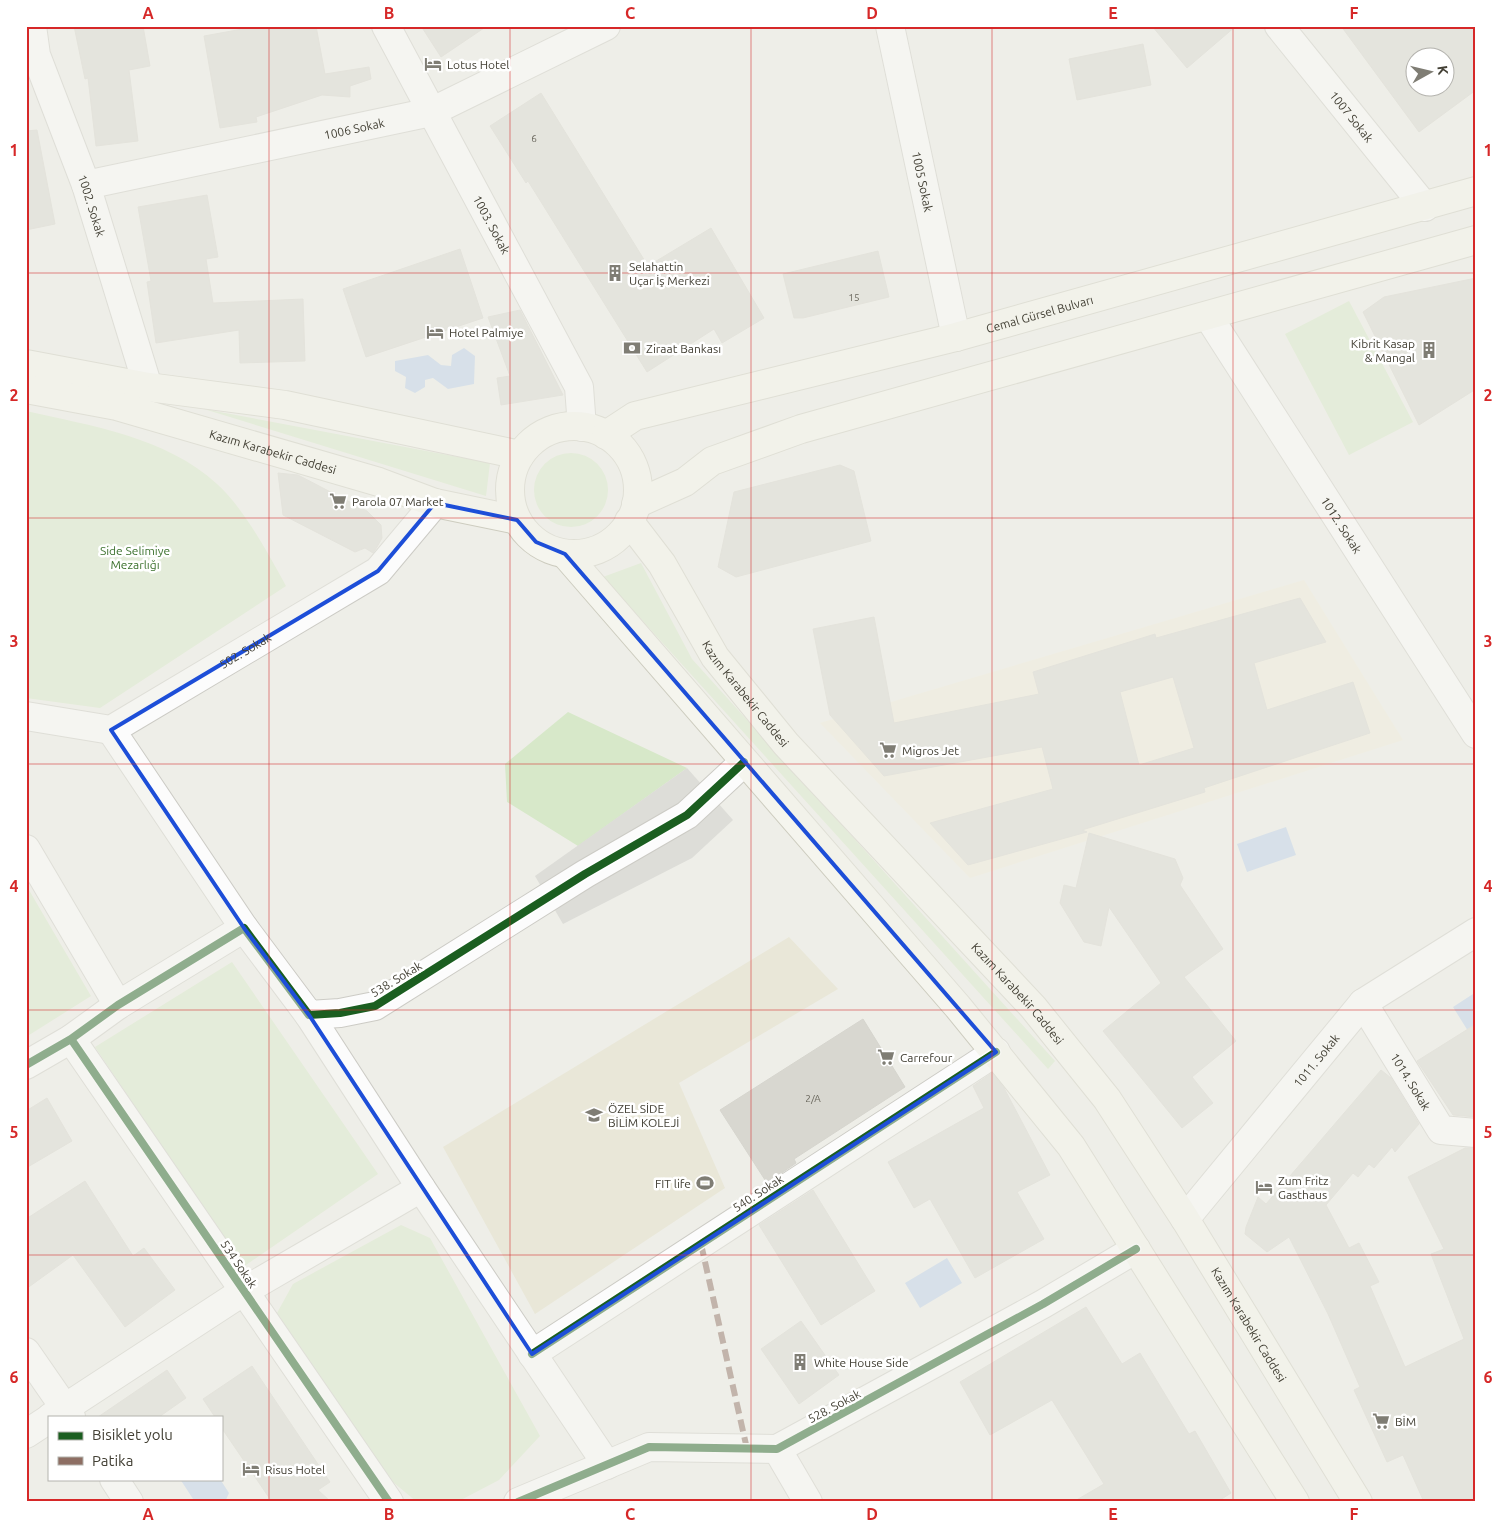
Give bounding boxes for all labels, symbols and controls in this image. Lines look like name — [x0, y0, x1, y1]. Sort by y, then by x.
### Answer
text: A — [142, 4, 154, 22]
text: B — [384, 4, 394, 22]
text: C — [625, 4, 635, 22]
text: D — [866, 4, 878, 22]
text: E — [1108, 4, 1118, 22]
text: F — [1350, 4, 1359, 22]
north arrow — [1404, 48, 1454, 98]
hotel icon: Lotus Hotel — [423, 54, 443, 74]
place label: Lotus Hotel — [447, 58, 510, 71]
text: K — [1434, 64, 1452, 77]
street label: 1007 Sokak — [1327, 88, 1376, 144]
street label: 1006 Sokak — [323, 116, 385, 141]
house number: 6 — [531, 133, 537, 144]
text: 1 — [9, 141, 19, 159]
text: 1 — [1483, 141, 1493, 159]
street label: 1005 Sokak — [910, 150, 936, 213]
street label: 1002. Sokak — [76, 173, 108, 238]
street label: 1003. Sokak — [471, 193, 513, 256]
place label: Selahattin Uçar İş Merkezi — [629, 260, 710, 287]
building icon: Selahattin Uçar İş Merkezi — [605, 263, 625, 283]
house number: 15 — [848, 292, 860, 303]
street label: Cemal Gürsel Bulvarı — [984, 292, 1095, 335]
hotel icon: Hotel Palmiye — [425, 322, 445, 342]
place label: Hotel Palmiye — [449, 326, 524, 339]
place label: Kibrit Kasap & Mangal — [1351, 337, 1415, 364]
bank icon: Ziraat Bankası — [622, 338, 642, 358]
building icon: Kibrit Kasap & Mangal — [1419, 340, 1439, 360]
place label: Ziraat Bankası — [646, 342, 721, 355]
text: 2 — [9, 386, 19, 404]
text: 2 — [1483, 386, 1493, 404]
street label: Kazım Karabekir Caddesi — [208, 427, 338, 476]
supermarket icon: Parola 07 Market — [328, 491, 348, 511]
street label: 1012. Sokak — [1319, 494, 1365, 555]
place label: Parola 07 Market — [352, 495, 444, 508]
park label: Side Selimiye Mezarlığı — [100, 544, 170, 571]
street label: 502. Sokak — [217, 630, 273, 671]
text: 3 — [9, 632, 19, 650]
text: 3 — [1483, 632, 1493, 650]
street label: Kazım Karabekir Caddesi — [700, 638, 792, 749]
supermarket icon: Migros Jet — [878, 740, 898, 760]
place label: Migros Jet — [902, 744, 959, 757]
text: 4 — [9, 877, 19, 895]
text: 4 — [1483, 877, 1493, 895]
street label: Kazım Karabekir Caddesi — [969, 940, 1067, 1047]
street label: 538. Sokak — [368, 959, 424, 999]
street label: 1011. Sokak — [1290, 1031, 1342, 1089]
supermarket icon: Carrefour — [876, 1047, 896, 1067]
place label: Carrefour — [900, 1051, 953, 1064]
street label: 1014. Sokak — [1389, 1051, 1434, 1112]
house number: 2/A — [805, 1093, 821, 1104]
place label: ÖZEL SİDE BİLİM KOLEJİ — [608, 1102, 679, 1129]
school or university icon: ÖZEL SİDE BİLİM KOLEJİ — [584, 1105, 604, 1125]
text: 5 — [9, 1123, 19, 1141]
text: 5 — [1483, 1123, 1493, 1141]
street label: 540. Sokak — [730, 1172, 786, 1214]
sports icon: FIT life — [695, 1173, 715, 1193]
place label: Zum Fritz Gasthaus — [1278, 1174, 1329, 1201]
place label: FIT life — [655, 1177, 691, 1190]
hotel icon: Zum Fritz Gasthaus — [1254, 1177, 1274, 1197]
street label: 534 Sokak — [218, 1238, 260, 1290]
street label: Kazım Karabekir Caddesi — [1210, 1265, 1289, 1384]
building icon: White House Side — [790, 1352, 810, 1372]
place label: White House Side — [814, 1356, 909, 1369]
text: 6 — [9, 1368, 19, 1386]
text: 6 — [1483, 1368, 1493, 1386]
street label: 528. Sokak — [806, 1387, 862, 1425]
supermarket icon: BİM — [1371, 1411, 1391, 1431]
place label: BİM — [1395, 1415, 1416, 1428]
legend — [48, 1416, 222, 1480]
text: Bisiklet yolu — [92, 1426, 173, 1443]
text: Patika — [92, 1452, 133, 1469]
hotel icon: Risus Hotel — [241, 1459, 261, 1479]
place label: Risus Hotel — [265, 1463, 325, 1476]
text: A — [142, 1505, 154, 1523]
text: B — [384, 1505, 394, 1523]
text: C — [625, 1505, 635, 1523]
text: D — [866, 1505, 878, 1523]
text: E — [1108, 1505, 1118, 1523]
text: F — [1350, 1505, 1359, 1523]

